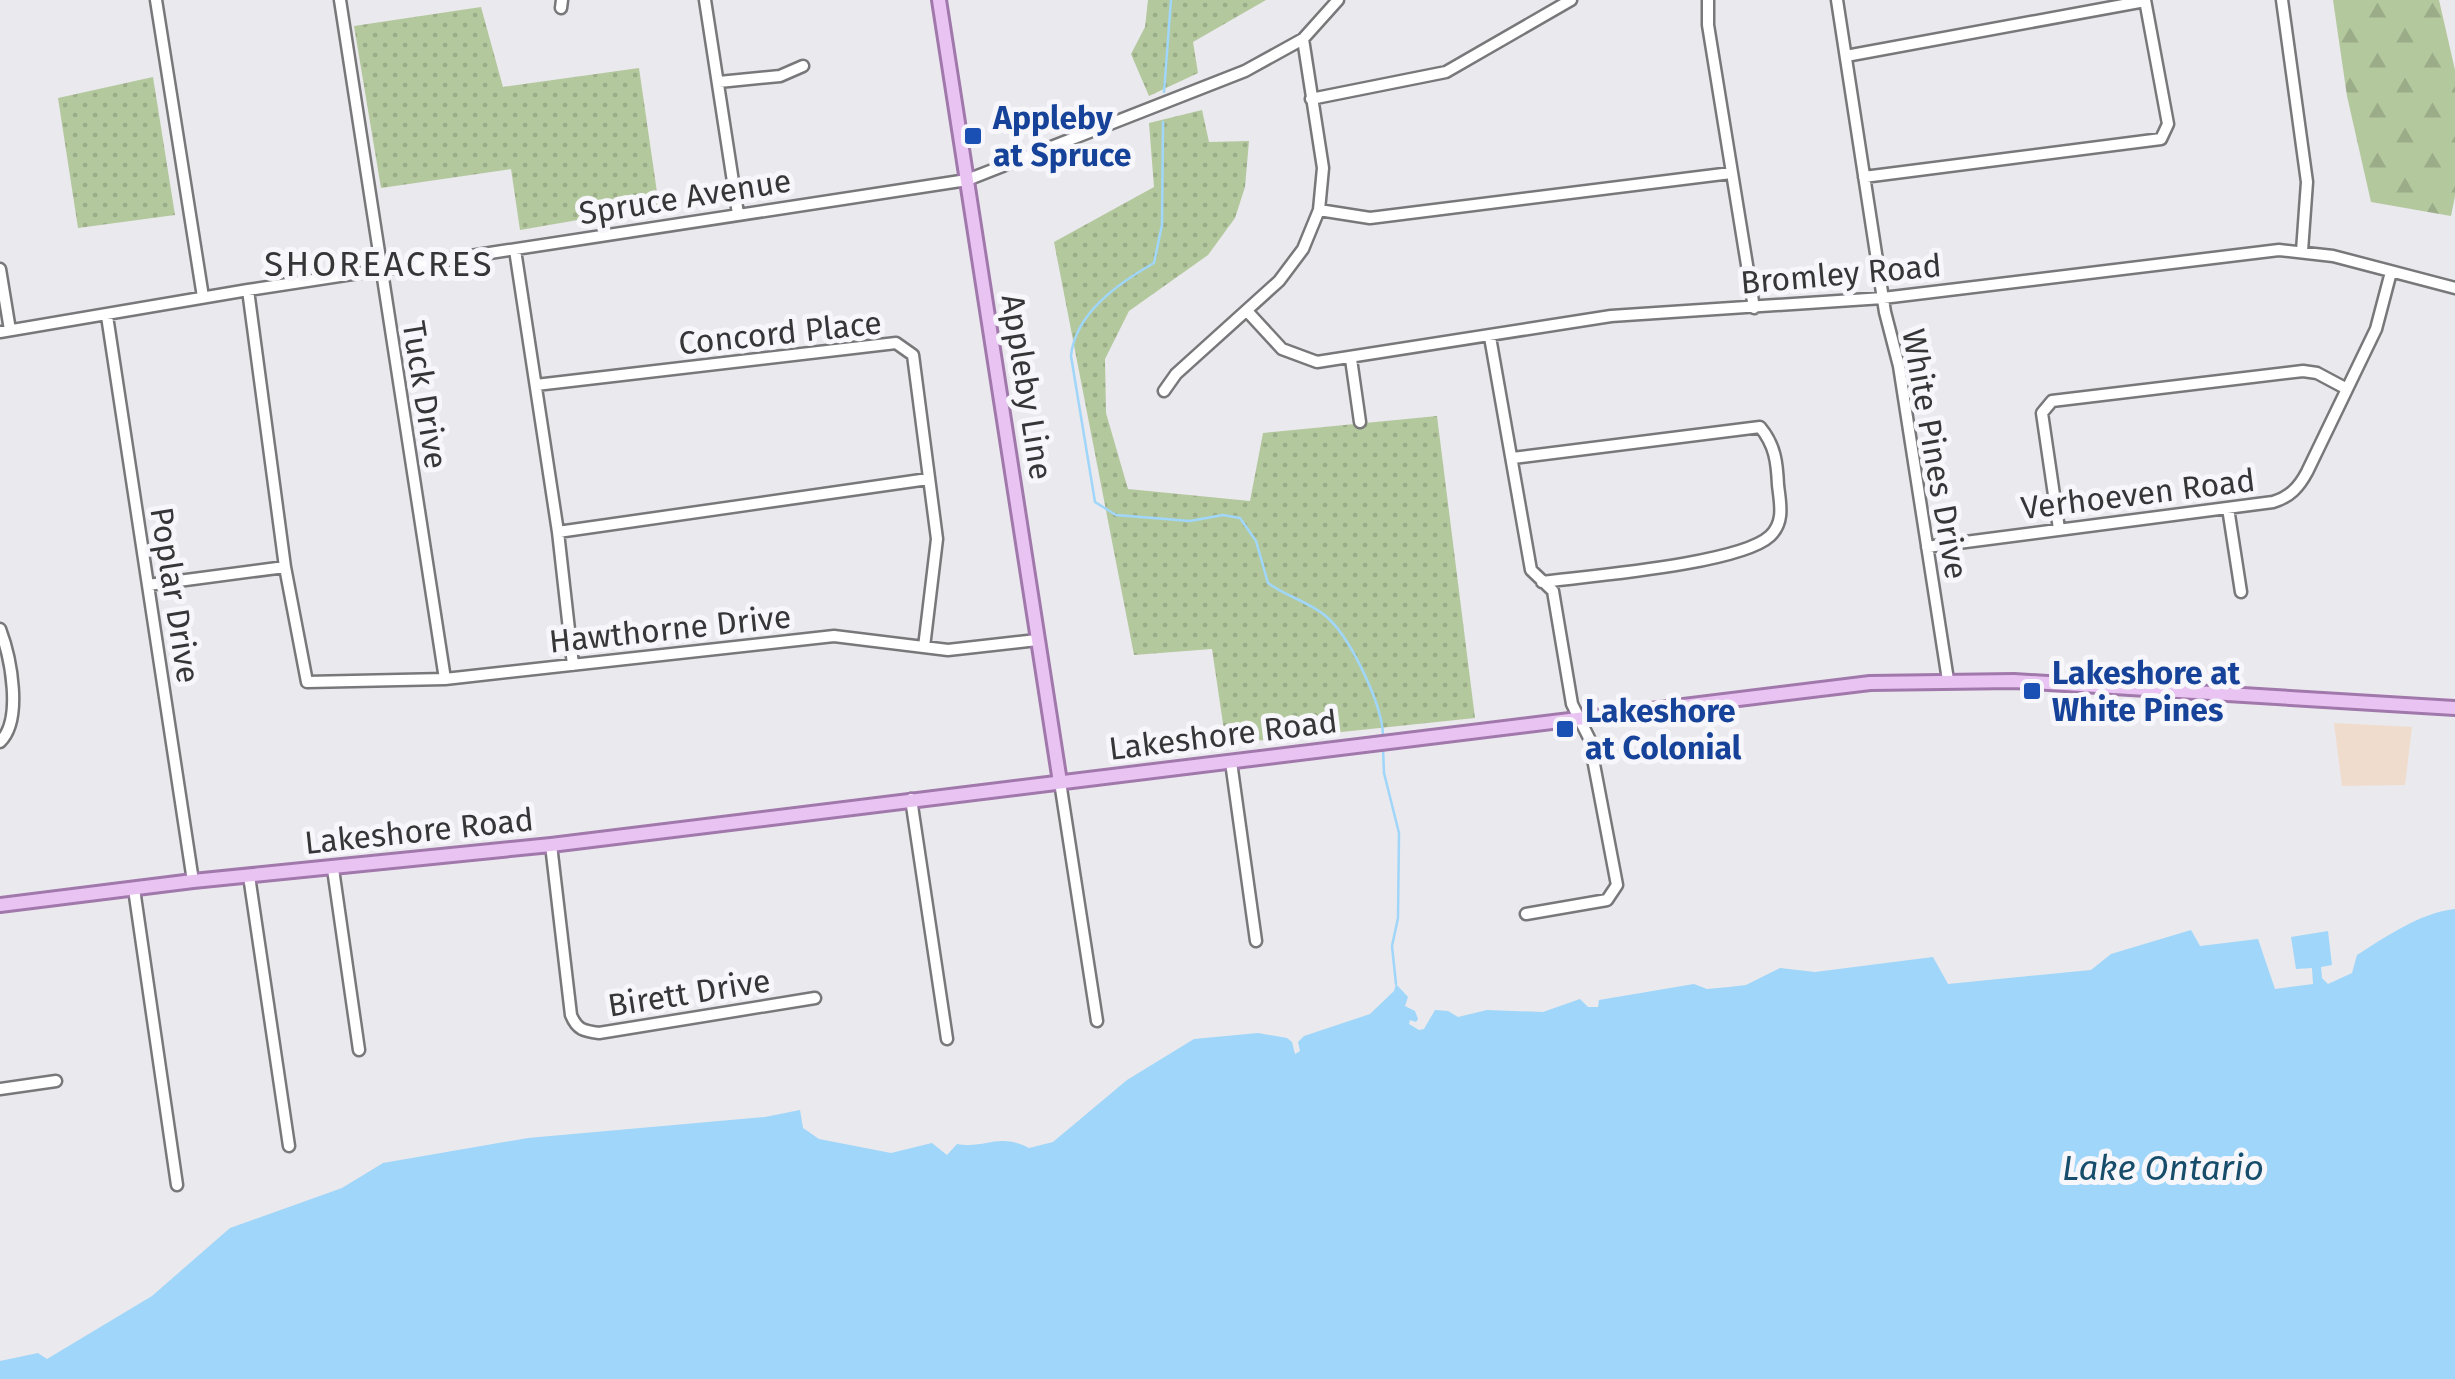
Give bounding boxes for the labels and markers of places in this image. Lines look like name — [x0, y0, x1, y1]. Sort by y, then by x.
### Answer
place label: Appleby at Spruce — [992, 99, 1131, 174]
marker: Appleby at Spruce — [962, 125, 984, 147]
place label: Lakeshore at White Pines — [2052, 654, 2241, 729]
marker: Lakeshore at White Pines — [2021, 680, 2043, 702]
place label: Lakeshore at Colonial — [1585, 692, 1742, 767]
marker: Lakeshore at Colonial — [1554, 718, 1576, 740]

